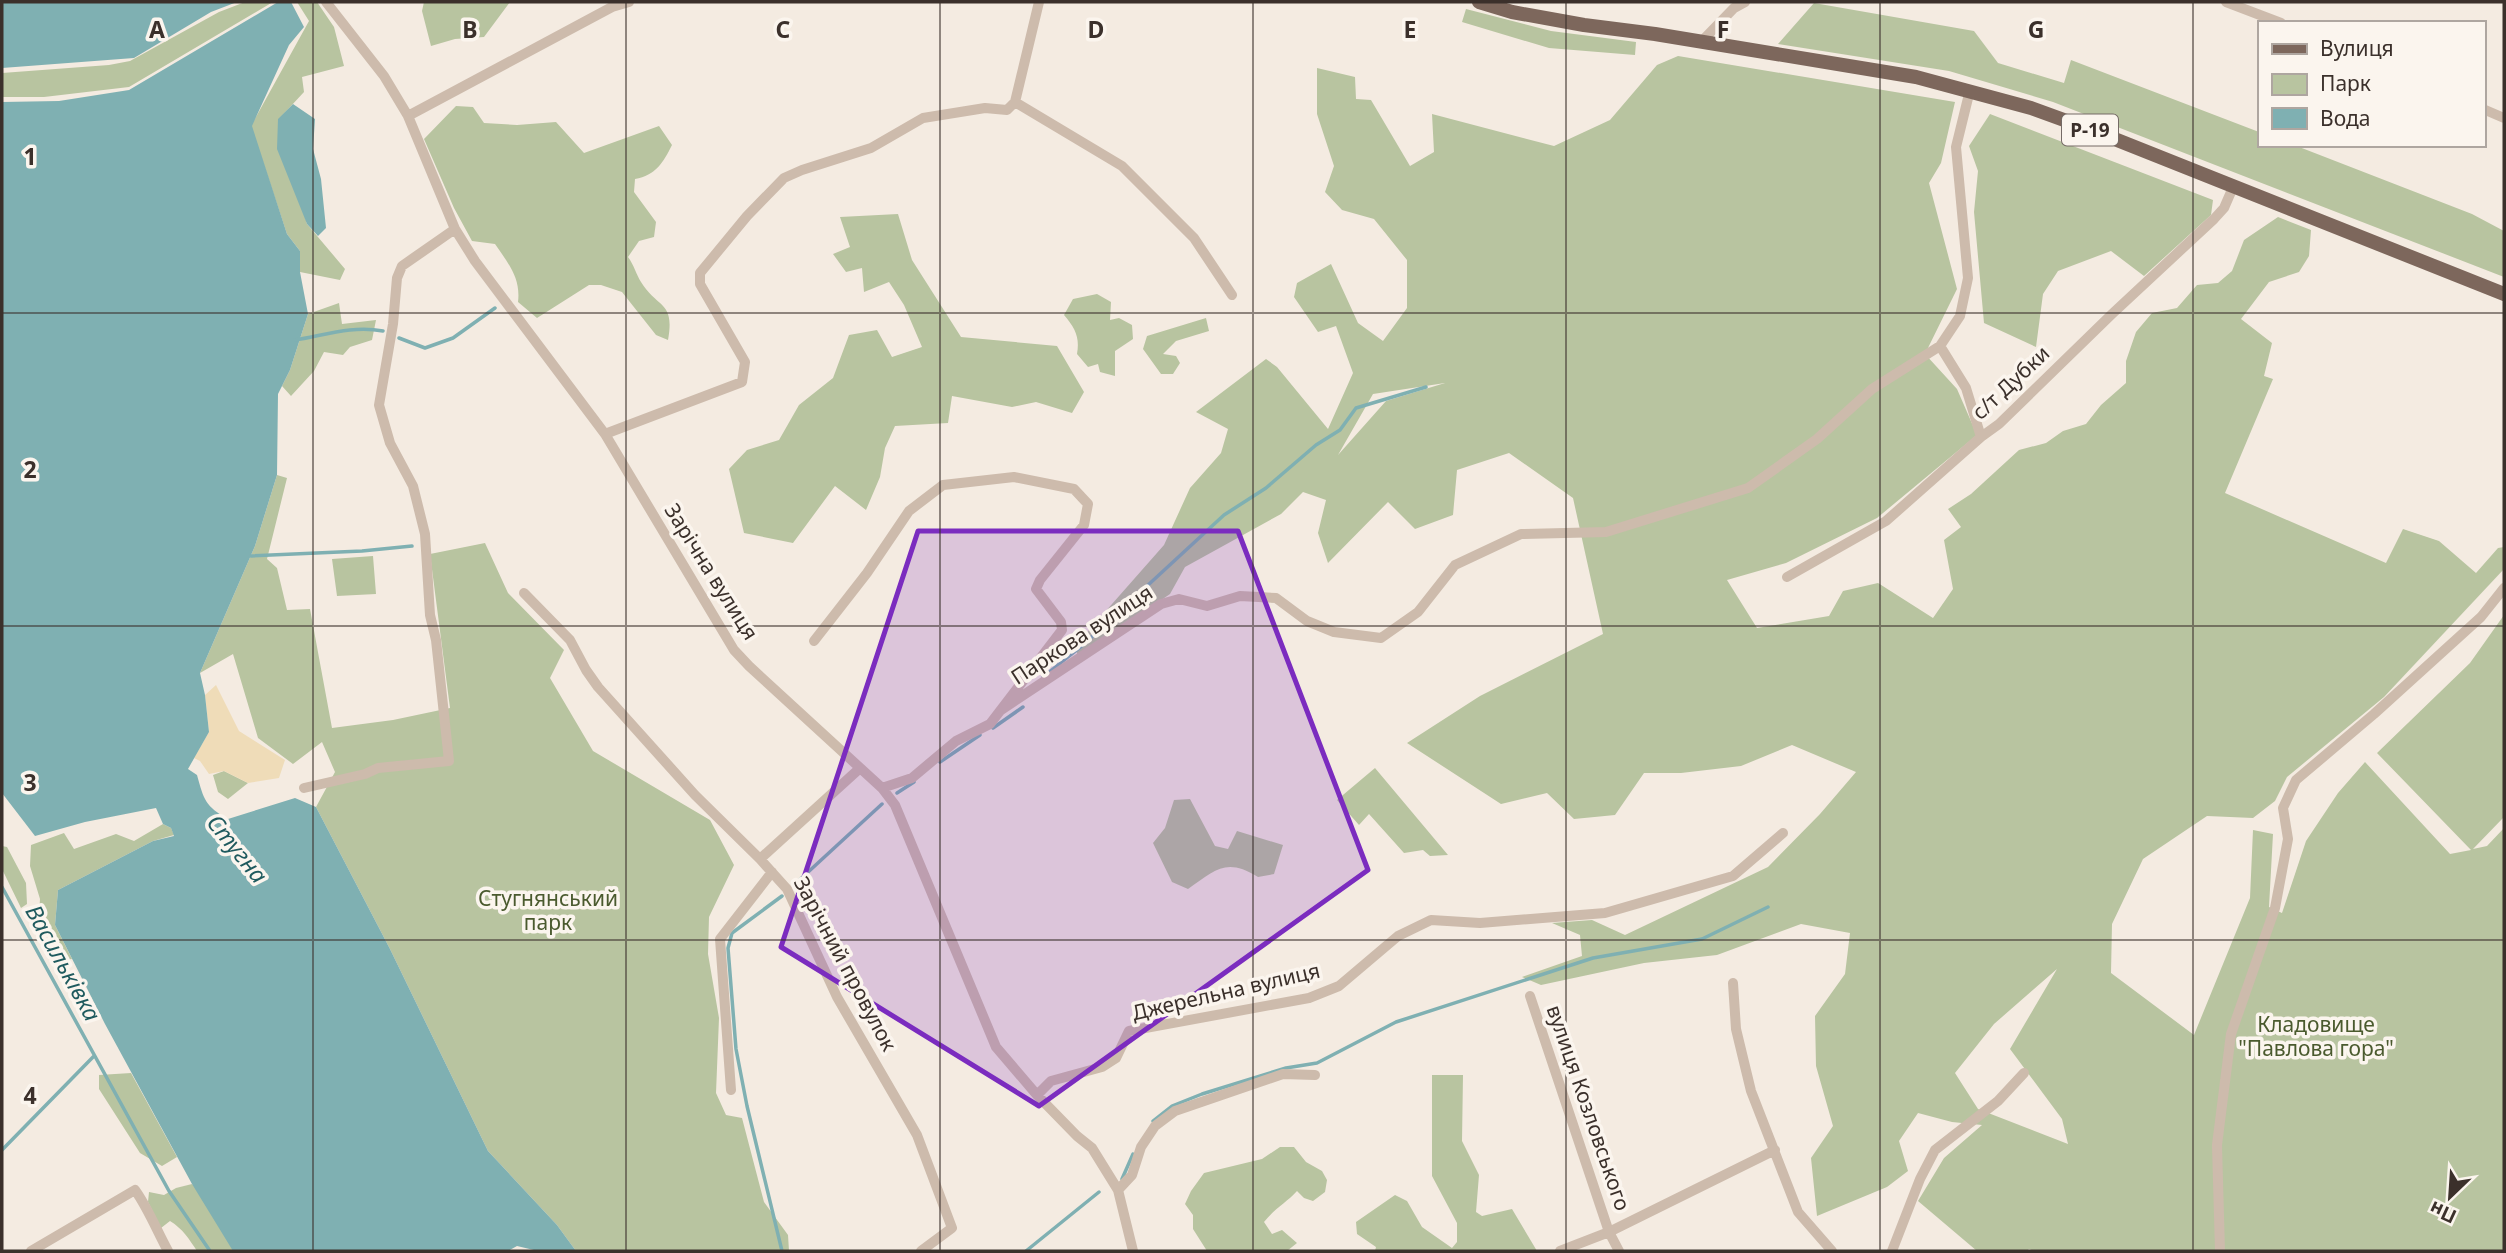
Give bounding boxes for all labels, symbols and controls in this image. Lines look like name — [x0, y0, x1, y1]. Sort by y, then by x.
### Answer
text: A — [149, 13, 165, 45]
text: B — [462, 13, 478, 45]
text: C — [776, 13, 791, 45]
text: D — [1088, 13, 1104, 45]
text: E — [1404, 13, 1416, 45]
text: F — [1717, 13, 1729, 45]
text: G — [2028, 13, 2044, 45]
legend — [2258, 21, 2485, 147]
text: Вулиця — [2320, 34, 2394, 62]
text: Парк — [2320, 69, 2371, 97]
text: Вода — [2320, 104, 2370, 132]
road number: Р-19 — [2062, 114, 2118, 146]
text: 1 — [23, 140, 37, 172]
street label: с/т Дубки — [1965, 339, 2055, 425]
text: 2 — [23, 453, 37, 485]
street label: Зарічна вулиця — [659, 498, 765, 645]
street label: Паркова вулиця — [1005, 578, 1158, 690]
text: 3 — [23, 766, 37, 798]
water label: Стугна — [200, 807, 275, 890]
street label: Зарічний провулок — [788, 871, 904, 1056]
park label: Стугнянський парк — [478, 884, 618, 936]
water label: Васильківка — [19, 899, 109, 1027]
street label: Джерельна вулиця — [1129, 956, 1323, 1026]
street label: вулиця Козловського — [1541, 1001, 1637, 1214]
park label: Кладовище "Павлова гора" — [2238, 1010, 2394, 1062]
text: 4 — [23, 1079, 37, 1111]
north arrow — [2415, 1162, 2485, 1232]
text: Пн — [2425, 1195, 2461, 1230]

